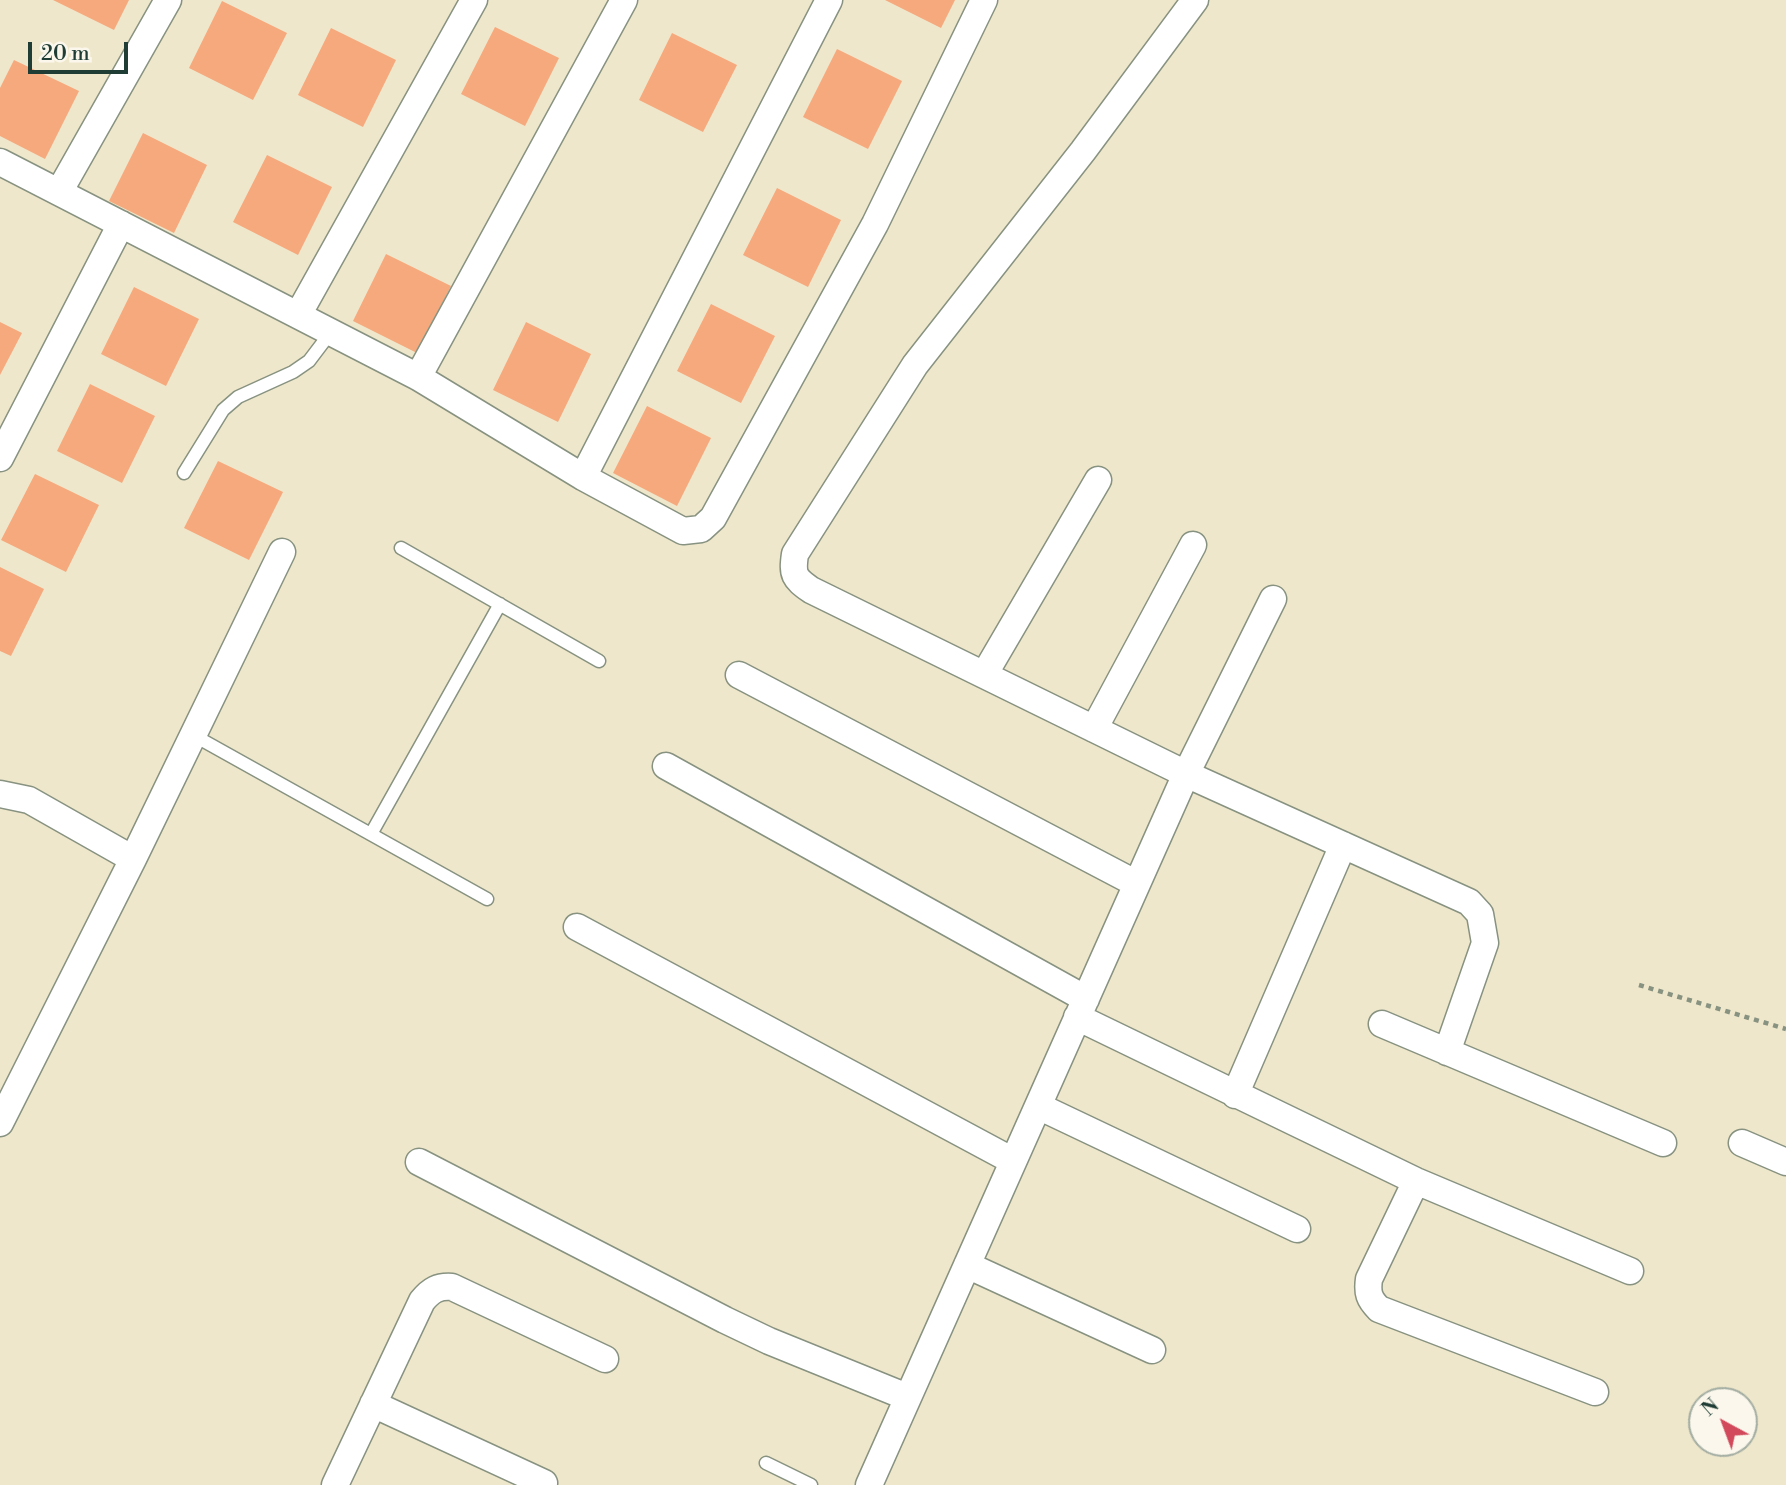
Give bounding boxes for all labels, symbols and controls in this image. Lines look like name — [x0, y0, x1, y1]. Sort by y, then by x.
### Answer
scale bar — [32, 28, 131, 72]
text: 20 m — [41, 41, 90, 67]
north arrow — [1688, 1387, 1758, 1457]
text: N — [1697, 1394, 1724, 1422]

